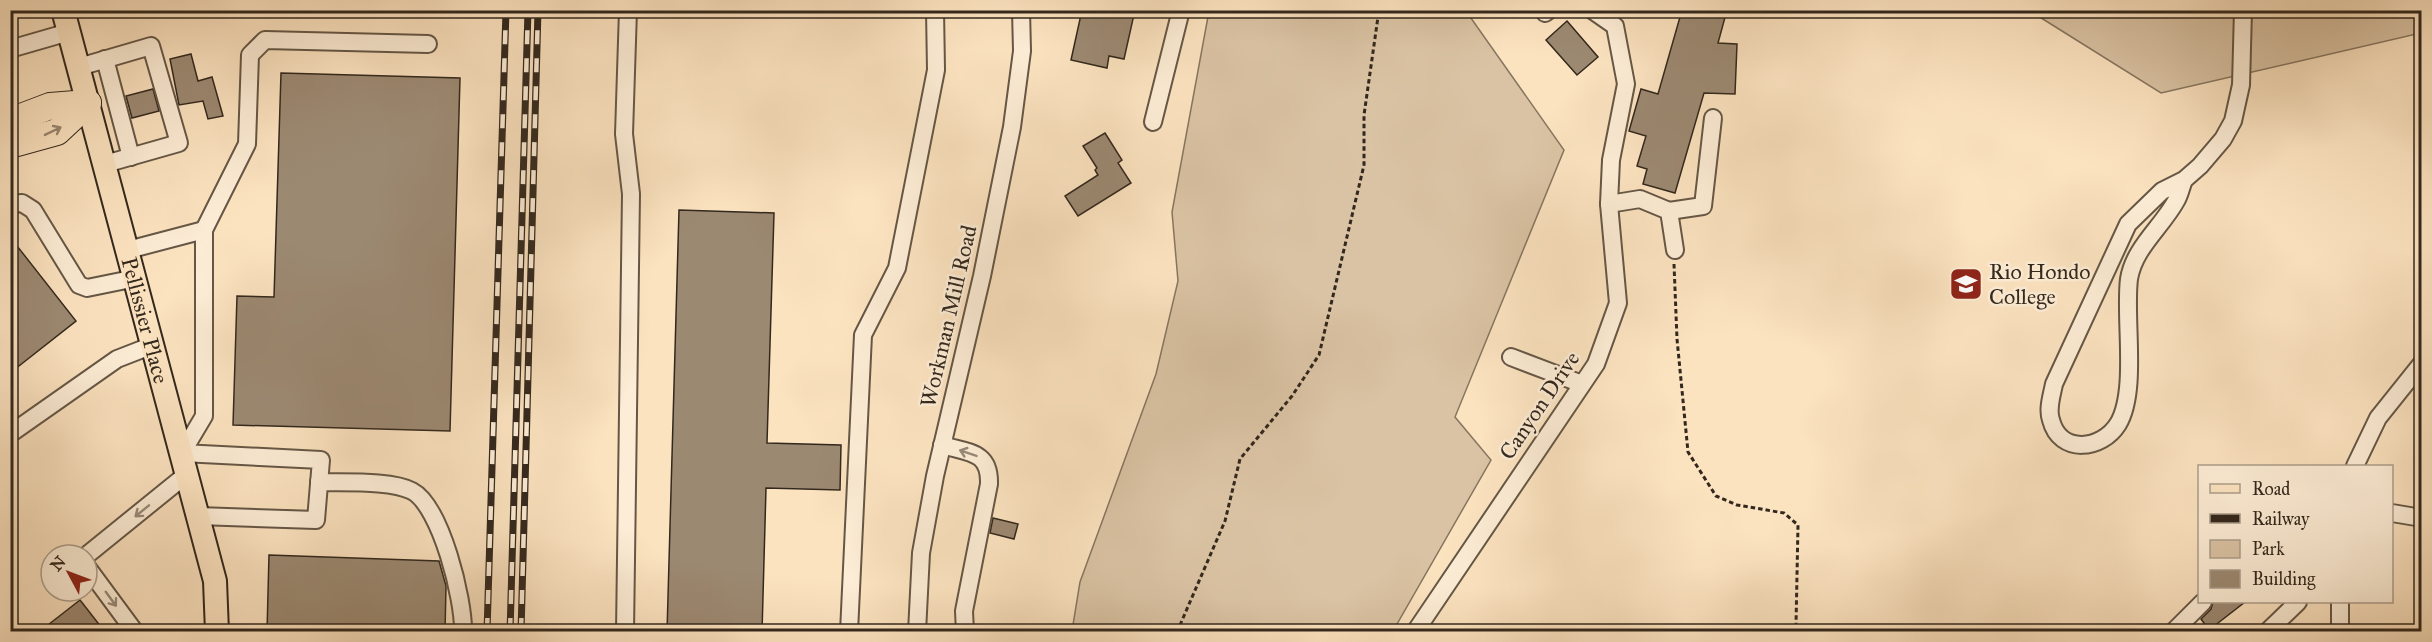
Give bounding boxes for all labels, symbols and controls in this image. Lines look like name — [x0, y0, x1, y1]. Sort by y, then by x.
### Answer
one-way arrow — [44, 125, 62, 137]
street label: Workman Mill Road — [914, 222, 983, 410]
street label: Pellissier Place — [115, 254, 175, 386]
place label: Rio Hondo College — [1989, 258, 2091, 310]
school or university icon: Rio Hondo College — [1948, 266, 1984, 302]
street label: Canyon Drive — [1493, 346, 1585, 465]
one-way arrow — [959, 447, 978, 458]
legend — [2198, 465, 2393, 603]
text: Road — [2252, 478, 2290, 500]
one-way arrow — [134, 505, 150, 518]
text: Railway — [2252, 508, 2310, 530]
text: Park — [2252, 538, 2285, 560]
north arrow — [39, 543, 99, 603]
text: N — [46, 552, 70, 575]
text: Building — [2252, 568, 2316, 591]
one-way arrow — [105, 591, 117, 607]

